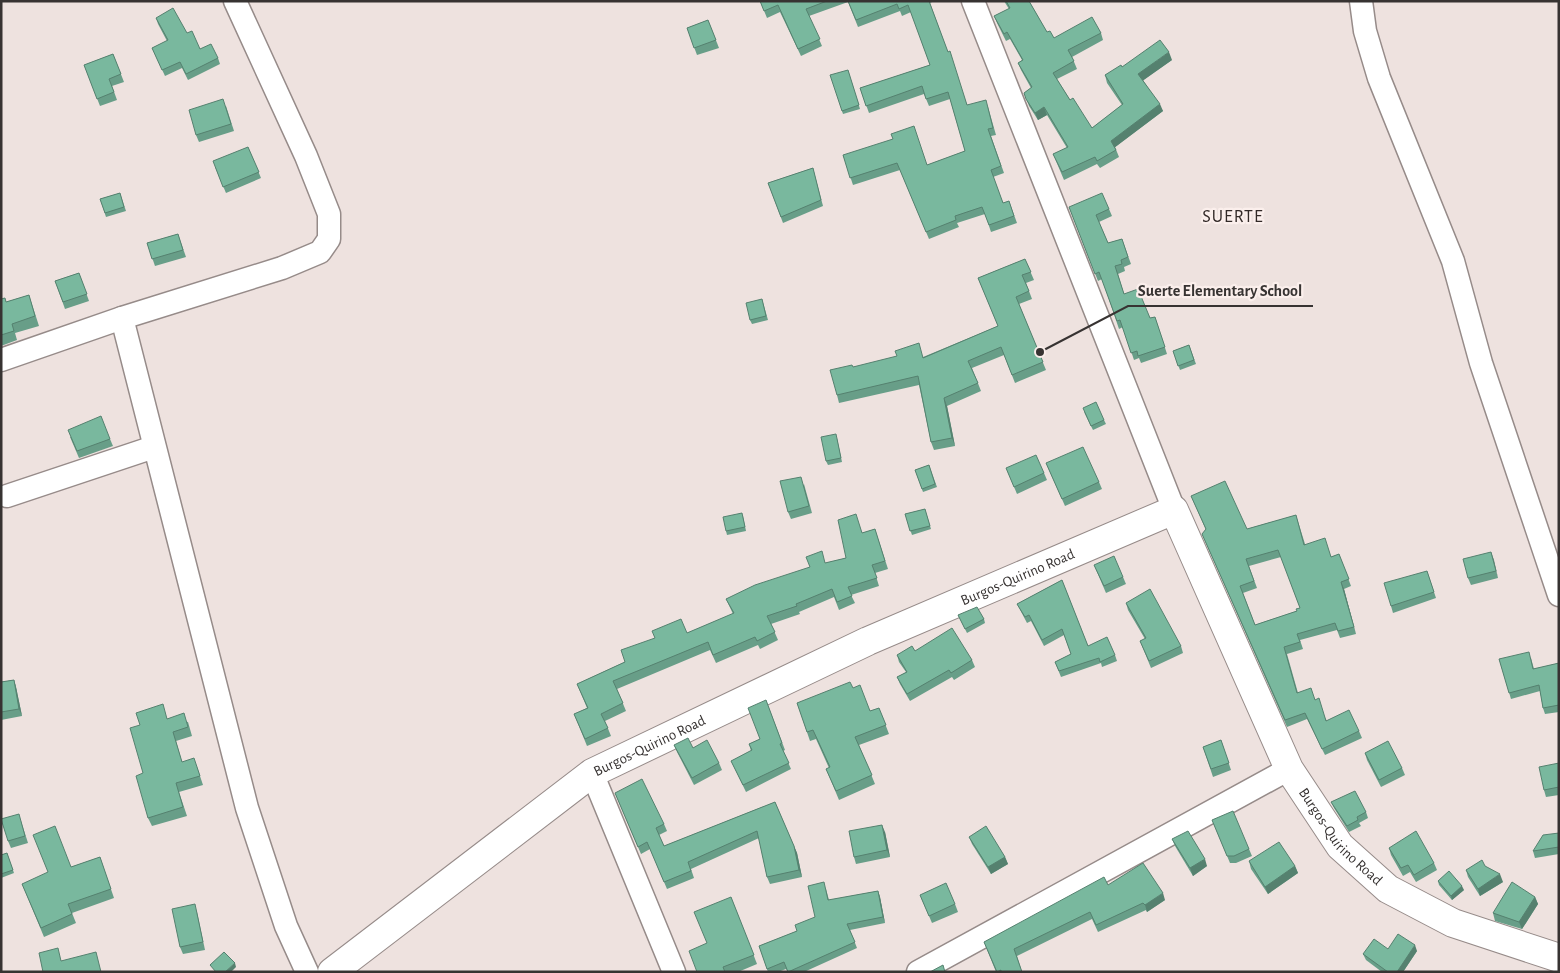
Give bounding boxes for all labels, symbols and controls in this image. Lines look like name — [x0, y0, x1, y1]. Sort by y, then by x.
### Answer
district label: SUERTE — [1202, 208, 1264, 226]
callout: Suerte Elementary School — [1128, 275, 1313, 306]
text: Suerte Elementary School — [1138, 283, 1302, 300]
street label: Burgos-Quirino Road — [959, 546, 1077, 608]
street label: Burgos-Quirino Road — [591, 713, 708, 779]
street label: Burgos-Quirino Road — [1296, 785, 1385, 888]

